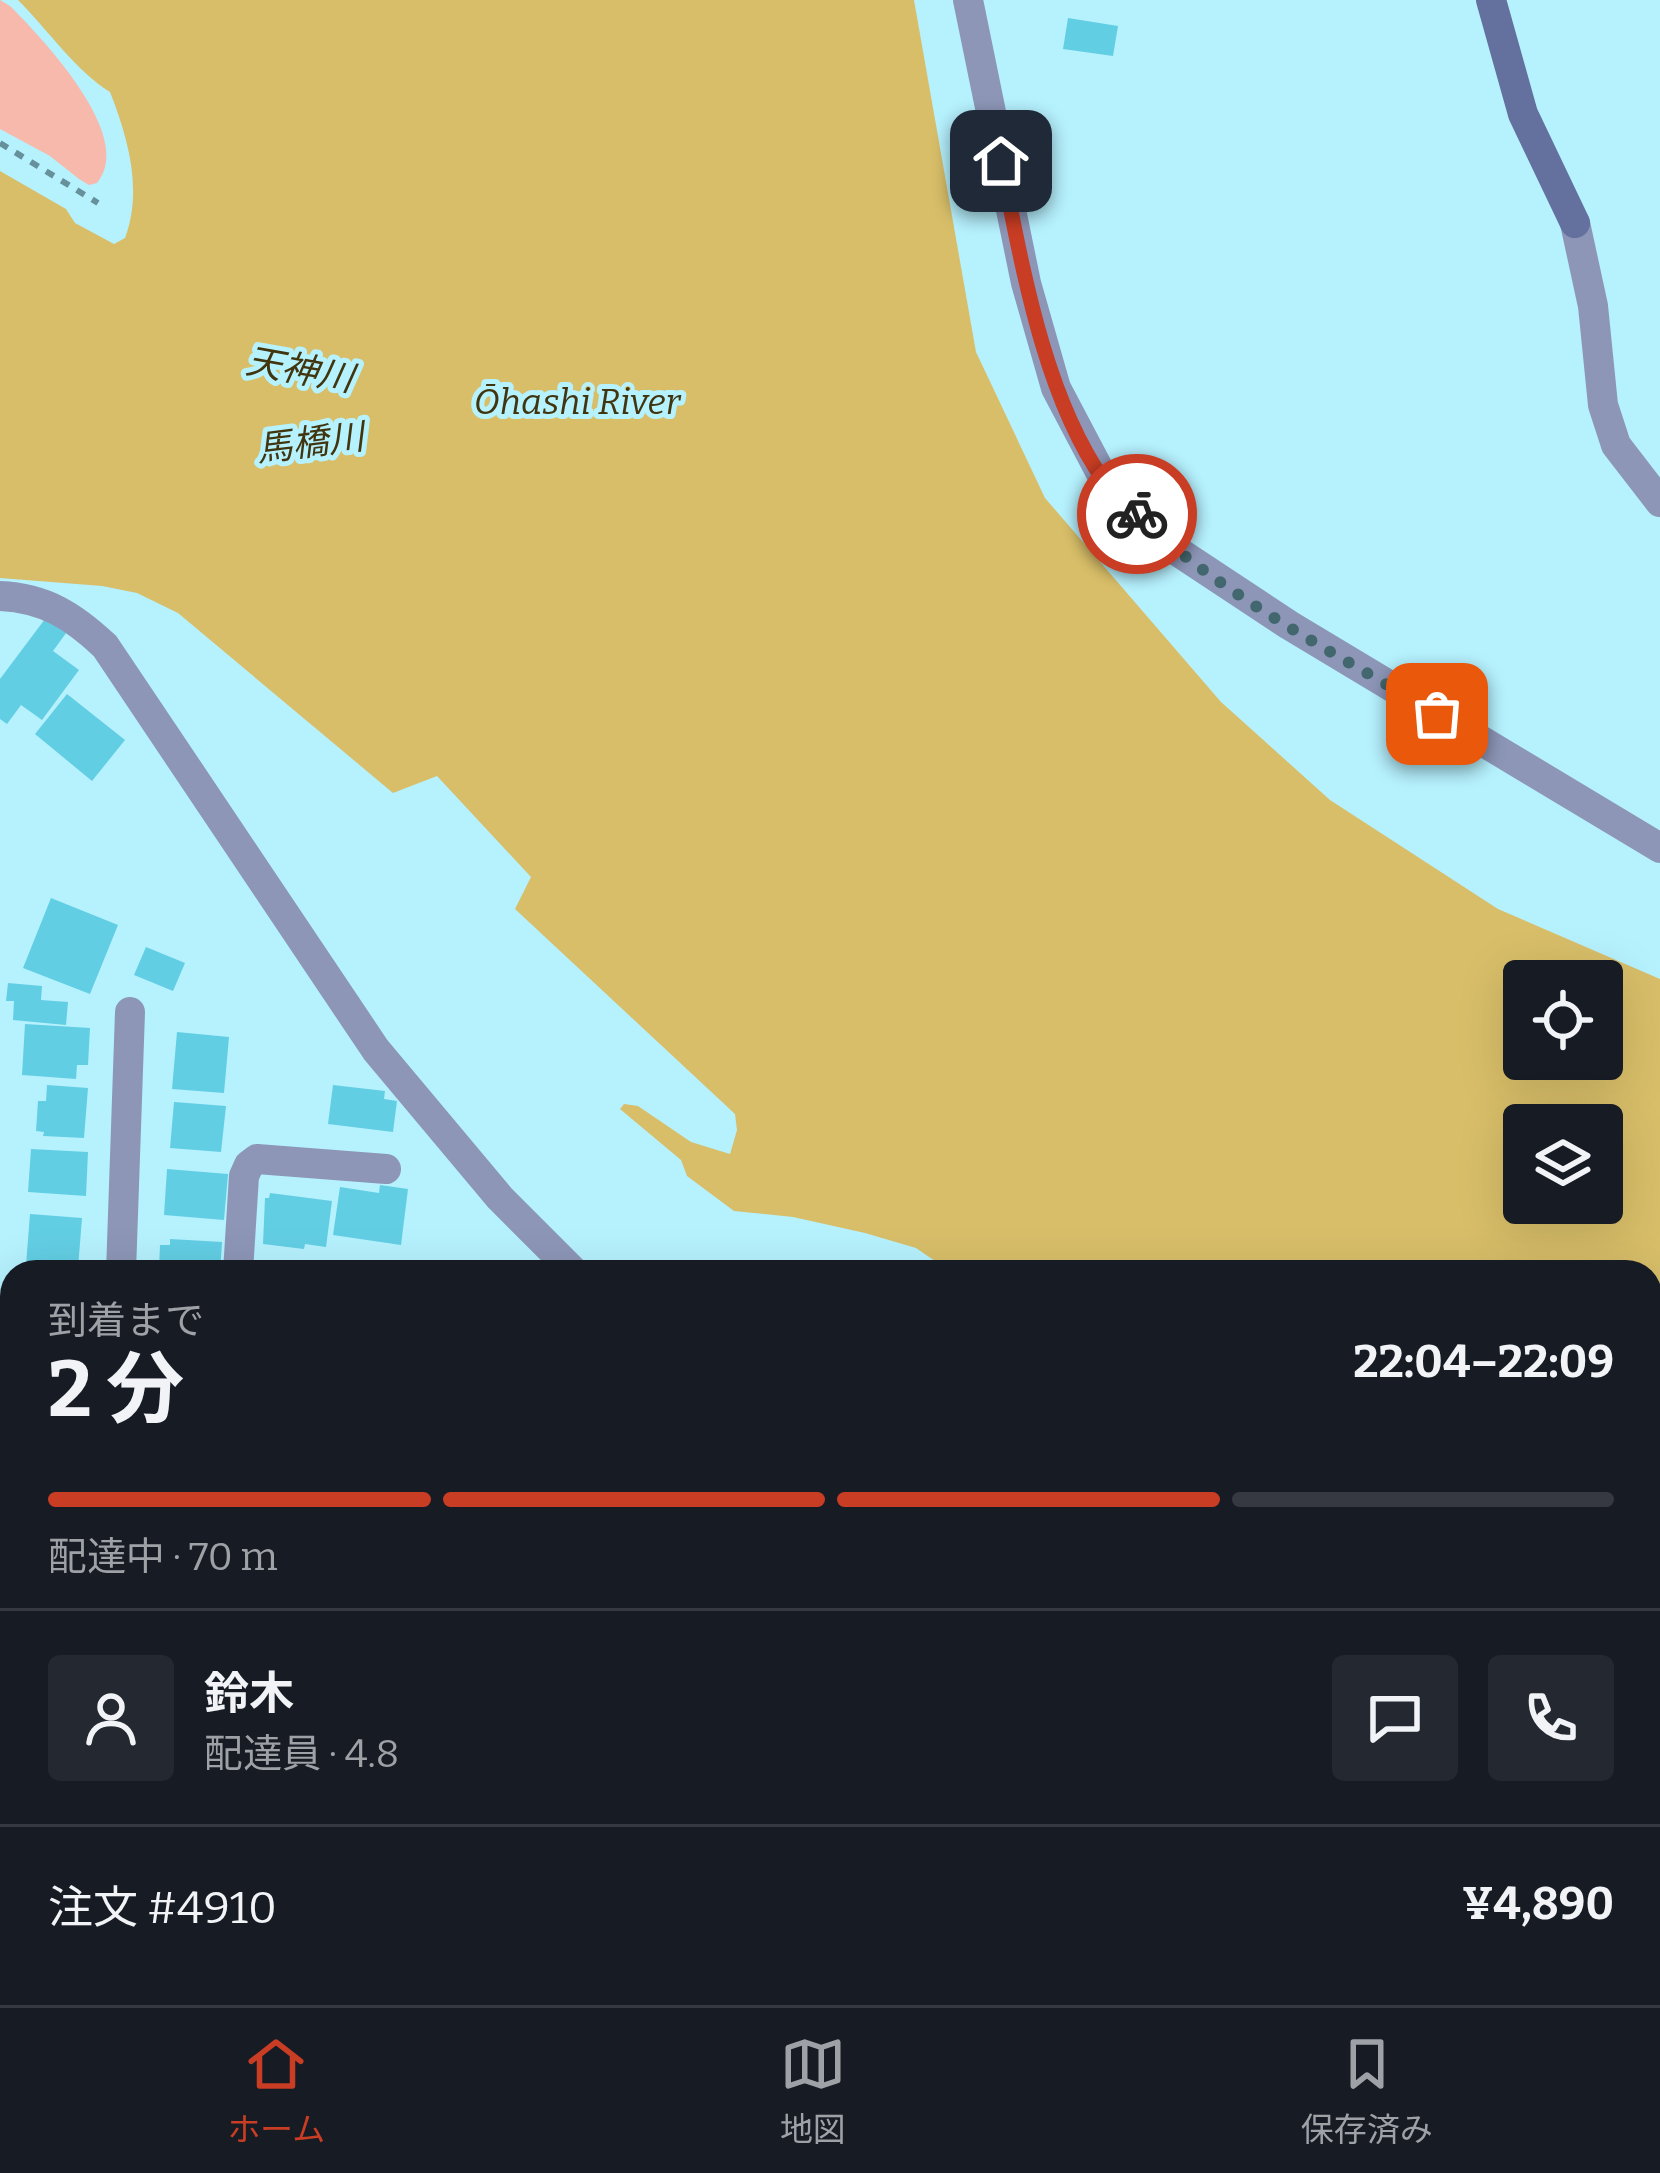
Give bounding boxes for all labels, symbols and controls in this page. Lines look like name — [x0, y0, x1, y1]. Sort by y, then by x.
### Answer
pin — [950, 110, 1052, 212]
icon: home — [968, 128, 1034, 194]
water label: 天神川 — [243, 339, 361, 402]
water label: Ōhashi River — [474, 380, 682, 424]
water label: 馬橋川 — [254, 414, 370, 471]
courier — [1077, 454, 1197, 574]
icon: bike — [1104, 481, 1170, 547]
pin — [1386, 663, 1488, 765]
icon: bag — [1404, 681, 1470, 747]
map controls — [1503, 960, 1623, 1224]
button: locate — [1503, 960, 1623, 1080]
button: layers — [1503, 1104, 1623, 1224]
text: 到着まで — [48, 1298, 204, 1344]
text: 22:04–22:09 — [1353, 1335, 1614, 1389]
text: 2 分 — [48, 1343, 184, 1437]
text: 配達中 · 70 m — [48, 1534, 278, 1580]
button: person — [48, 1655, 174, 1781]
button: chat — [1332, 1655, 1458, 1781]
button: phone — [1488, 1655, 1614, 1781]
text: 鈴木 — [204, 1667, 294, 1721]
text: 配達員 · 4.8 — [204, 1731, 399, 1777]
text: ¥4,890 — [1462, 1877, 1614, 1931]
text: 注文 #4910 — [48, 1881, 277, 1935]
tab: ホーム — [227, 2031, 325, 2151]
tab: 地図 — [780, 2031, 846, 2151]
tab: 保存済み — [1301, 2031, 1433, 2151]

